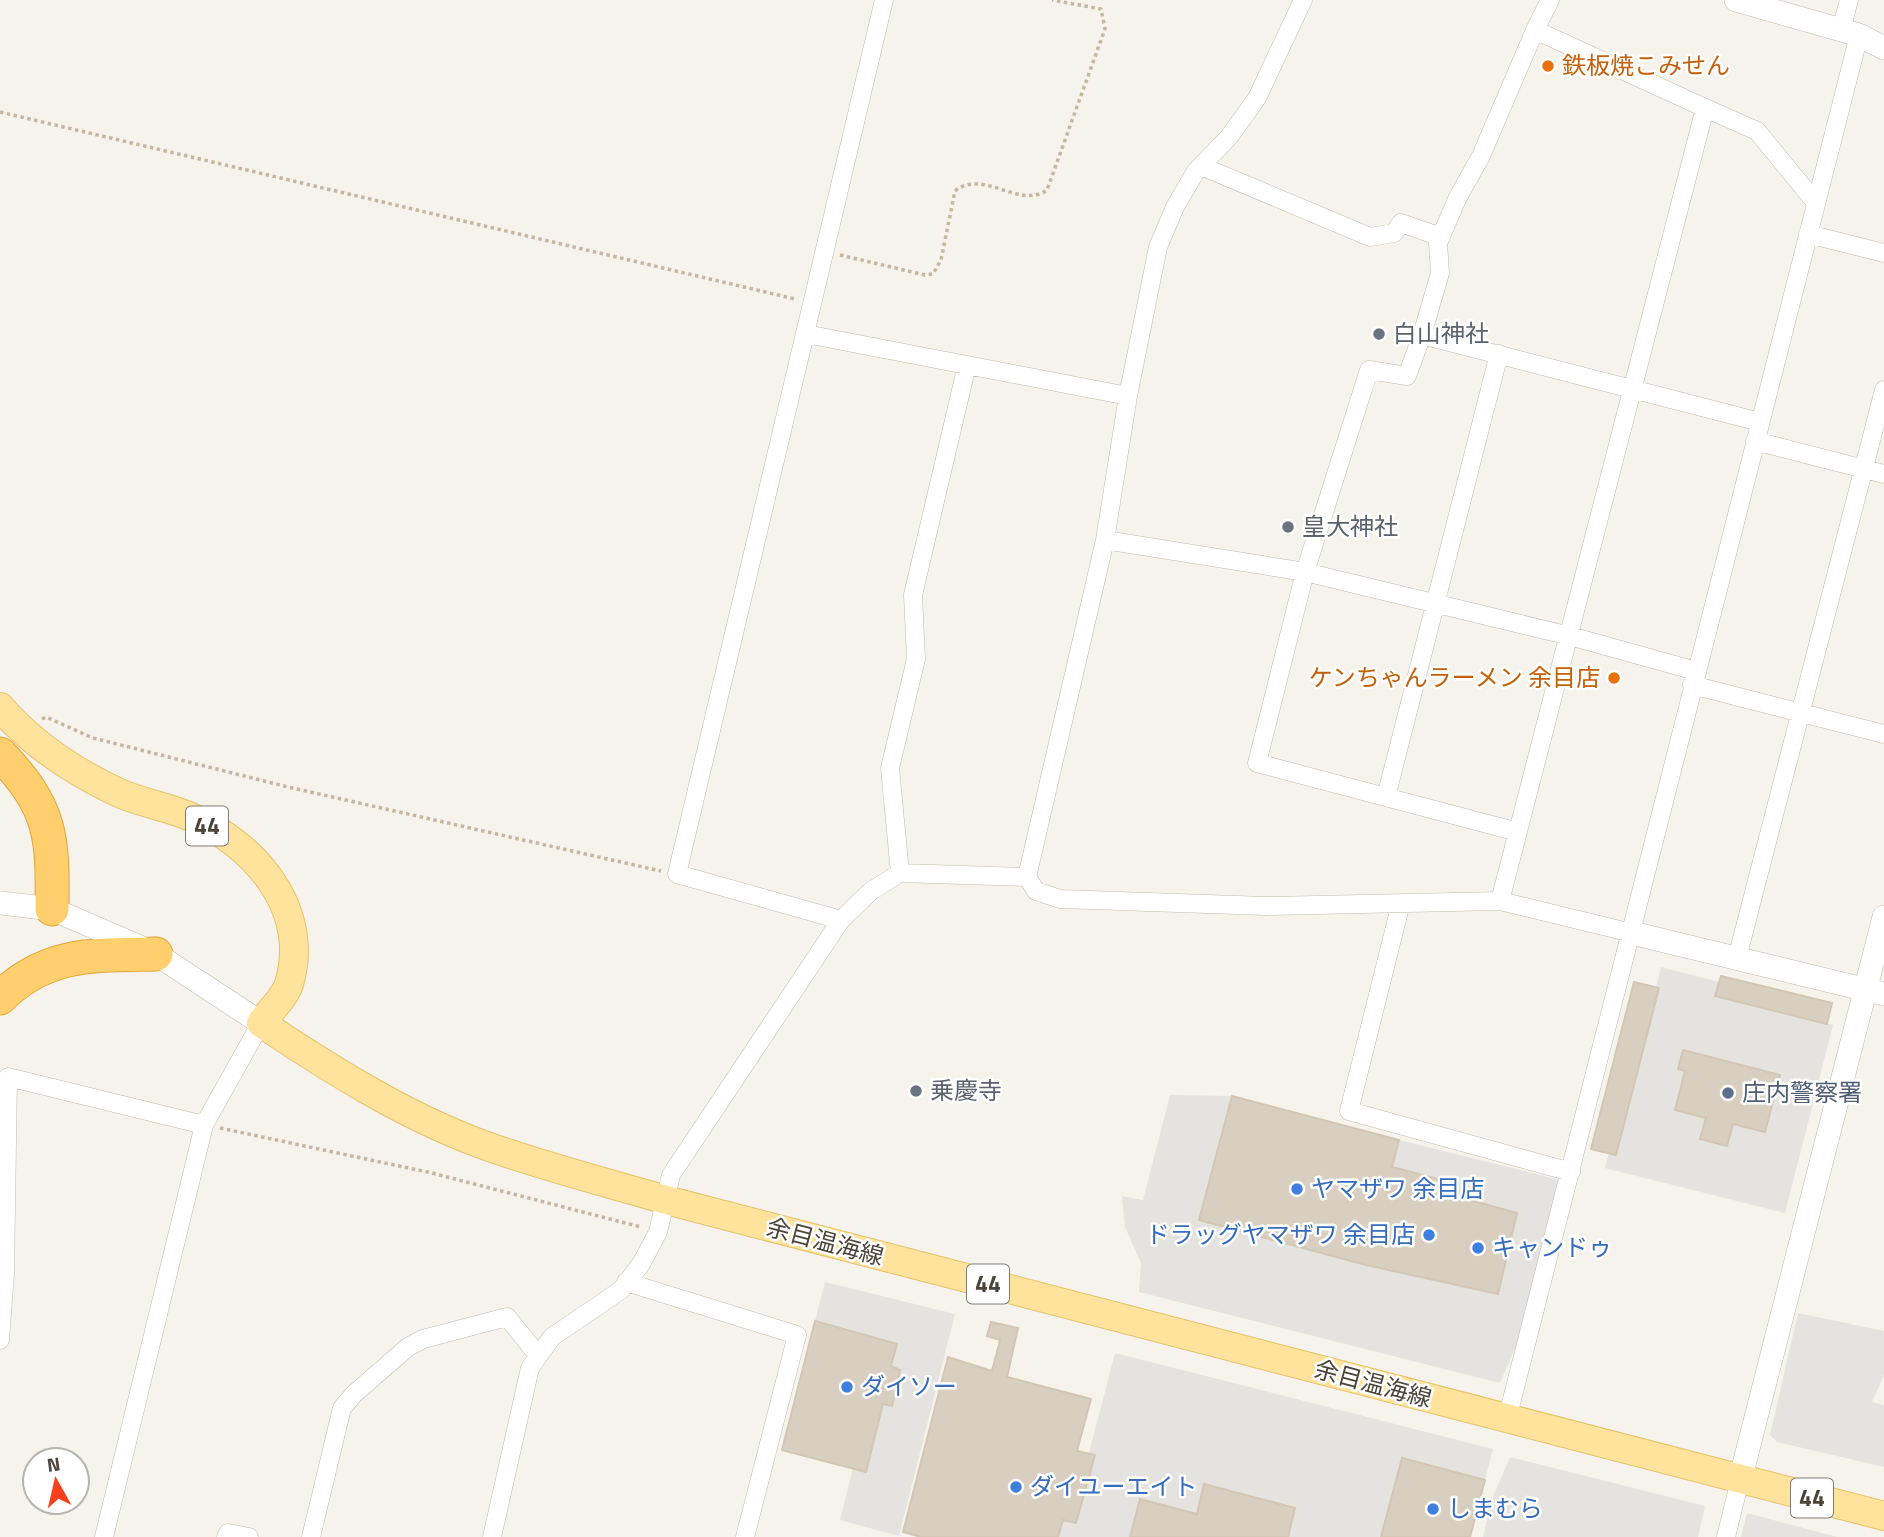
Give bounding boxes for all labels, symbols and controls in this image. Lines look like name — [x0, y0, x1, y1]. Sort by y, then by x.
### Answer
place label: 鉄板焼こみせん — [1562, 47, 1730, 83]
marker: 鉄板焼こみせん — [1540, 58, 1556, 74]
place label: 白山神社 — [1393, 315, 1489, 351]
marker: 白山神社 — [1371, 326, 1387, 342]
place label: 皇大神社 — [1302, 508, 1398, 544]
marker: 皇大神社 — [1280, 519, 1296, 535]
place label: ケンちゃんラーメン 余目店 — [1308, 659, 1600, 695]
marker: ケンちゃんラーメン 余目店 — [1606, 670, 1622, 686]
road number: 44 — [186, 806, 228, 846]
place label: 乗慶寺 — [930, 1072, 1002, 1108]
place label: 庄内警察署 — [1742, 1074, 1862, 1110]
marker: 乗慶寺 — [908, 1083, 924, 1099]
marker: 庄内警察署 — [1720, 1085, 1736, 1101]
place label: ヤマザワ 余目店 — [1311, 1170, 1484, 1206]
marker: ヤマザワ 余目店 — [1289, 1181, 1305, 1197]
street label: 余目温海線 — [763, 1208, 888, 1274]
place label: ドラッグヤマザワ 余目店 — [1146, 1216, 1415, 1252]
marker: ドラッグヤマザワ 余目店 — [1421, 1227, 1437, 1243]
place label: キャンドゥ — [1492, 1229, 1612, 1265]
marker: キャンドゥ — [1470, 1240, 1486, 1256]
road number: 44 — [967, 1264, 1009, 1303]
street label: 余目温海線 — [1311, 1350, 1436, 1416]
place label: ダイソー — [861, 1368, 957, 1404]
marker: ダイソー — [839, 1379, 855, 1395]
north arrow — [21, 1446, 91, 1516]
text: N — [45, 1448, 62, 1479]
place label: ダイユーエイト — [1030, 1468, 1198, 1504]
road number: 44 — [1791, 1478, 1833, 1518]
marker: ダイユーエイト — [1008, 1479, 1024, 1495]
place label: しまむら — [1447, 1490, 1543, 1526]
marker: しまむら — [1425, 1501, 1441, 1517]

